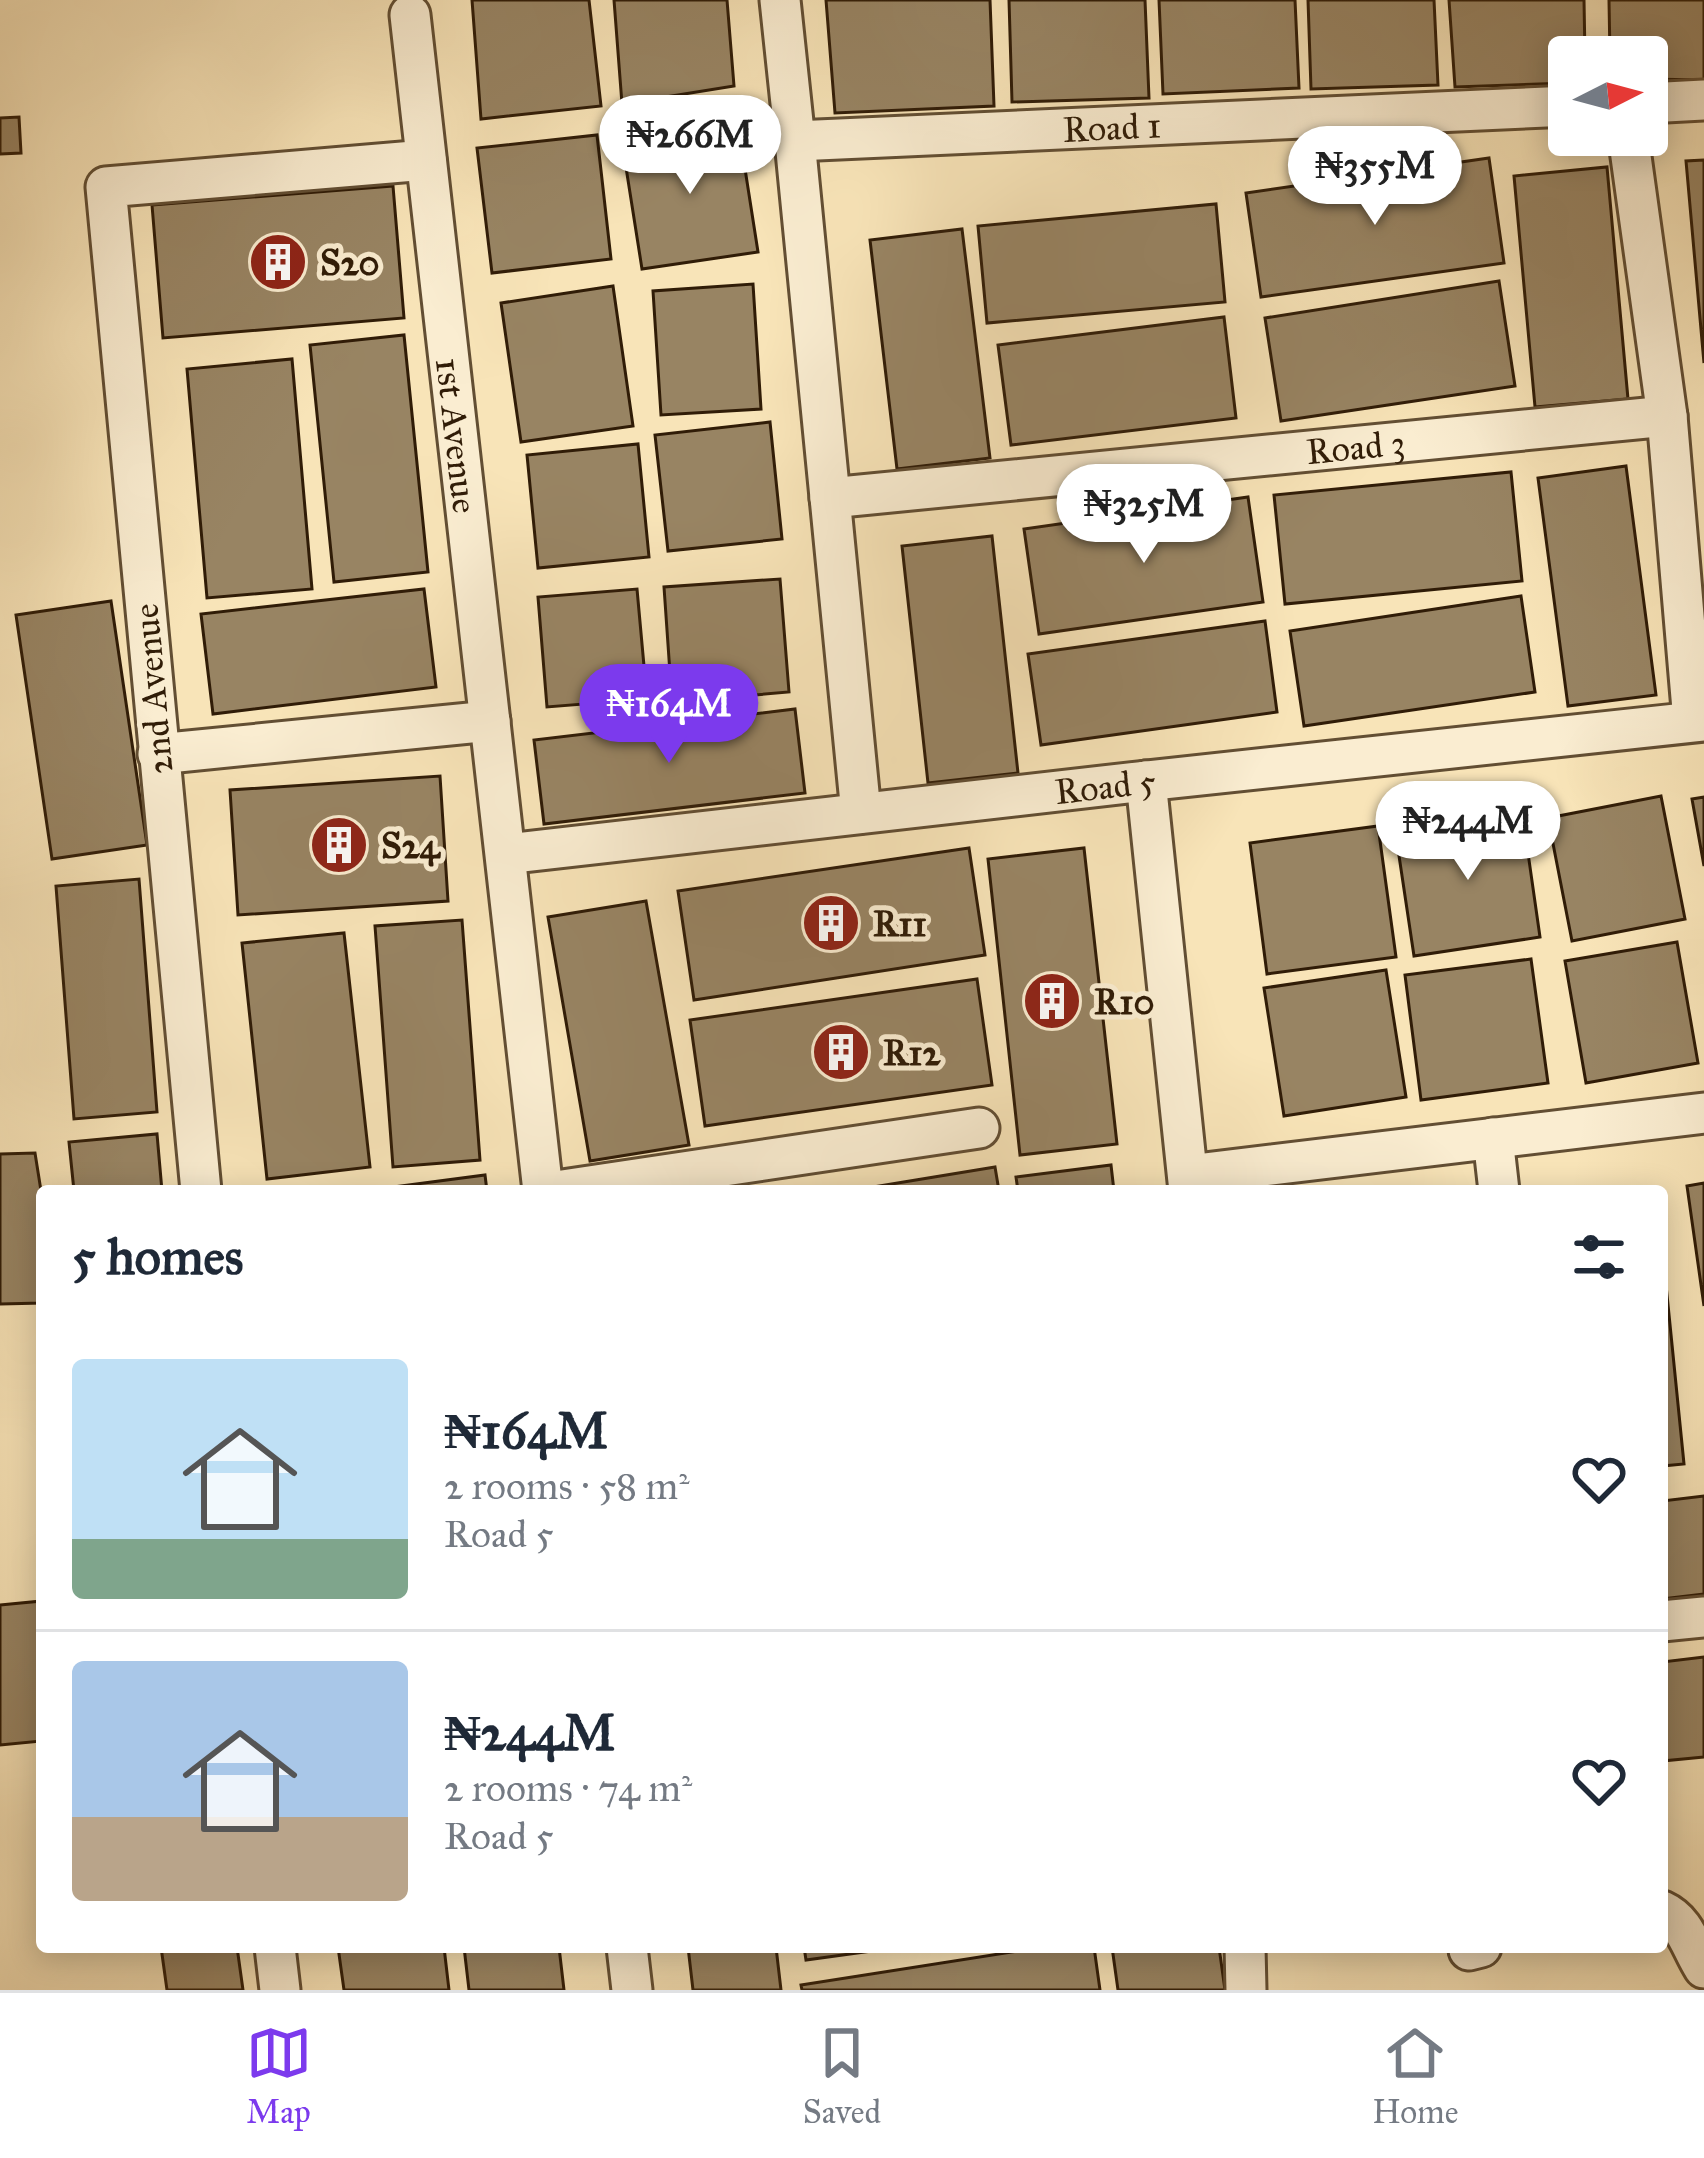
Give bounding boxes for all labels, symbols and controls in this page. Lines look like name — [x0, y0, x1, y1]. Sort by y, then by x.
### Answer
north arrow — [1548, 36, 1668, 156]
map controls — [1548, 36, 1668, 156]
pin: ₦266M — [606, 95, 774, 197]
street label: Road 1 — [1062, 103, 1162, 152]
text: ₦266M — [626, 110, 754, 158]
pin: ₦355M — [1291, 126, 1459, 228]
text: ₦355M — [1315, 141, 1435, 189]
building icon: S20 — [247, 231, 309, 293]
place label: S20 — [320, 241, 379, 285]
street label: 1st Avenue — [426, 355, 487, 515]
street label: Road 3 — [1304, 421, 1407, 474]
pin: ₦325M — [1060, 464, 1228, 566]
text: ₦325M — [1083, 479, 1205, 527]
street label: 2nd Avenue — [124, 602, 182, 776]
pin: ₦164M — [585, 664, 753, 766]
text: ₦164M — [606, 679, 732, 727]
street label: Road 5 — [1052, 759, 1158, 814]
pin: ₦244M — [1384, 781, 1552, 883]
text: ₦244M — [1402, 796, 1534, 844]
building icon: S24 — [308, 814, 370, 876]
place label: S24 — [381, 824, 441, 868]
building icon: R11 — [800, 892, 862, 954]
place label: R11 — [873, 902, 927, 946]
building icon: R10 — [1021, 970, 1083, 1032]
place label: R10 — [1094, 980, 1154, 1024]
building icon: R12 — [810, 1021, 872, 1083]
place label: R12 — [883, 1031, 942, 1075]
icon: filters — [1566, 1224, 1632, 1290]
text: 5 homes — [72, 1226, 243, 1288]
text: ₦164M — [444, 1400, 608, 1462]
icon: home — [168, 1407, 312, 1551]
icon: heart — [1566, 1446, 1632, 1512]
text: 2 rooms · 58 m² — [444, 1462, 690, 1510]
text: Road 5 — [444, 1510, 554, 1558]
text: ₦244M — [444, 1702, 615, 1764]
icon: home — [168, 1709, 312, 1853]
icon: heart — [1566, 1748, 1632, 1814]
text: 2 rooms · 74 m² — [444, 1764, 692, 1812]
text: Road 5 — [444, 1812, 554, 1860]
tab: Map — [246, 2020, 312, 2132]
tab: Saved — [803, 2020, 881, 2132]
tab: Home — [1372, 2020, 1458, 2132]

